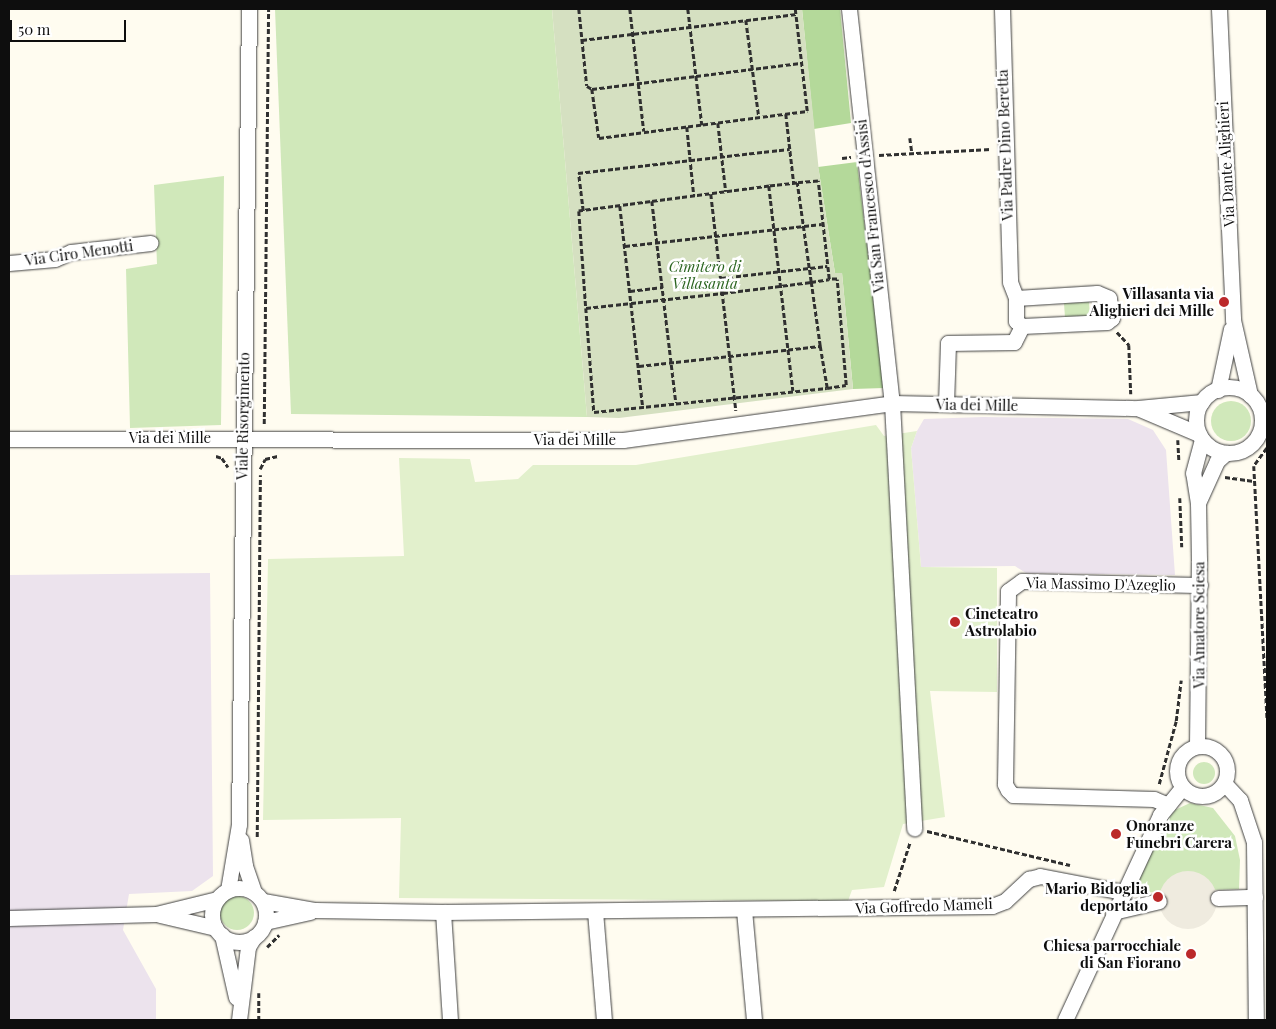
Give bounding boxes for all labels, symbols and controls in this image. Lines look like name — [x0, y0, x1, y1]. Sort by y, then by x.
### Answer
scale bar — [12, 10, 129, 42]
text: 50 m — [18, 19, 50, 39]
street label: Via Padre Dino Beretta — [993, 69, 1017, 221]
street label: Via Dante Alighieri — [1214, 100, 1238, 228]
street label: Via San Francesco d'Assisi — [852, 118, 888, 294]
street label: Via Ciro Menotti — [23, 236, 135, 270]
park label: Cimitero di Villasanta — [669, 257, 741, 292]
place label: Villasanta via Alighieri dei Mille — [1090, 284, 1214, 319]
marker: Villasanta via Alighieri dei Mille — [1218, 296, 1230, 308]
street label: Viale Risorgimento — [233, 352, 253, 480]
street label: Via dei Mille — [936, 395, 1018, 415]
street label: Via dei Mille — [129, 429, 211, 447]
street label: Via dei Mille — [534, 431, 616, 449]
street label: Via Amatore Sciesa — [1190, 561, 1208, 689]
street label: Via Massimo D'Azeglio — [1026, 574, 1176, 594]
place label: Cineteatro Astrolabio — [965, 604, 1038, 639]
marker: Cineteatro Astrolabio — [949, 616, 961, 628]
place label: Onoranze Funebri Carera — [1126, 816, 1232, 851]
marker: Onoranze Funebri Carera — [1110, 828, 1122, 840]
place label: Mario Bidoglia deportato — [1045, 879, 1148, 914]
marker: Mario Bidoglia deportato — [1152, 891, 1164, 903]
street label: Via Goffredo Mameli — [855, 895, 993, 917]
place label: Chiesa parrocchiale di San Fiorano — [1043, 936, 1181, 971]
marker: Chiesa parrocchiale di San Fiorano — [1185, 948, 1197, 960]

